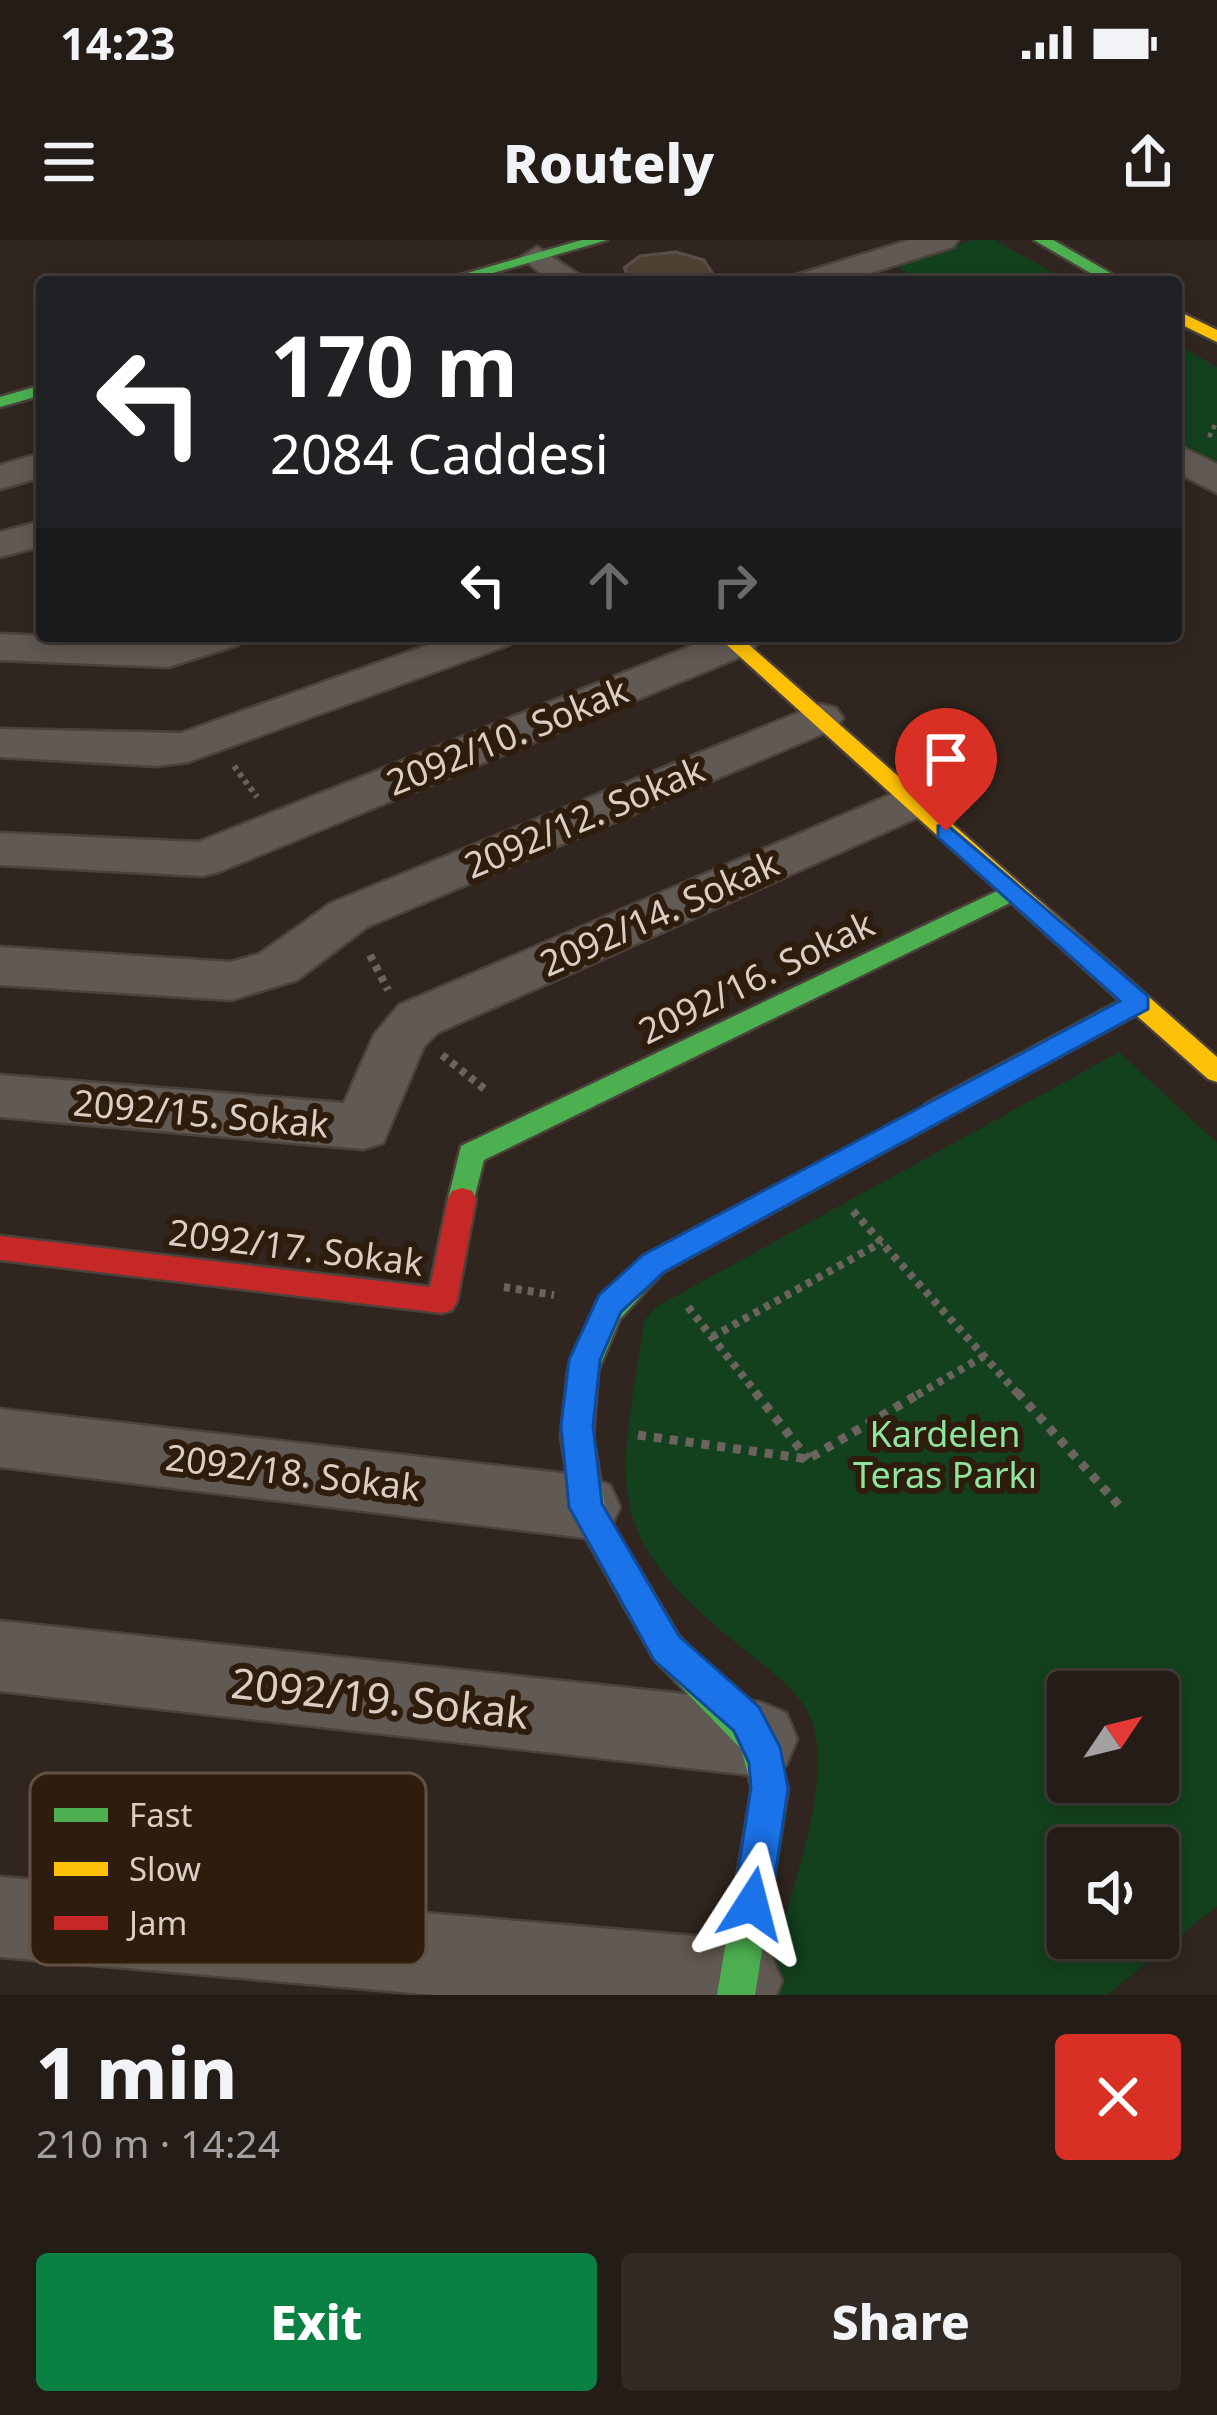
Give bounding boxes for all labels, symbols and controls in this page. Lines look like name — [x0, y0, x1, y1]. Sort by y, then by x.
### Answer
text: 14:23 — [60, 12, 176, 73]
text: Routely — [503, 125, 714, 199]
icon: menu — [36, 129, 102, 195]
icon: share — [1115, 129, 1181, 195]
text: 170 m — [270, 307, 518, 422]
icon: left — [72, 324, 228, 480]
text: 2084 Caddesi — [270, 416, 609, 490]
icon: left — [450, 552, 516, 618]
icon: ahead — [576, 552, 642, 618]
icon: right — [702, 552, 768, 618]
street label: 2092/10. Sokak — [379, 665, 635, 807]
pin — [895, 708, 997, 831]
icon: arrive — [913, 726, 979, 792]
street label: 2092/12. Sokak — [457, 744, 711, 890]
street label: 2092/14. Sokak — [532, 839, 786, 987]
street label: 2092/16. Sokak — [630, 899, 882, 1055]
street label: 2092/15. Sokak — [71, 1077, 331, 1149]
street label: 2092/17. Sokak — [166, 1207, 426, 1287]
park label: Kardelen Teras Parkı — [853, 1409, 1037, 1499]
street label: 2092/18. Sokak — [163, 1432, 423, 1512]
street label: 2092/19. Sokak — [228, 1653, 532, 1741]
north arrow — [1047, 1671, 1179, 1803]
map controls — [1047, 1671, 1179, 1959]
legend — [30, 1773, 426, 1965]
text: Fast — [129, 1792, 192, 1837]
button: sound — [1047, 1827, 1179, 1959]
position arrow — [689, 1841, 815, 1967]
text: Slow — [129, 1846, 201, 1891]
text: Jam — [126, 1900, 187, 1945]
text: 1 min — [36, 2022, 237, 2120]
button: close — [1055, 2034, 1181, 2160]
text: 210 m · 14:24 — [36, 2116, 280, 2169]
button: Exit — [36, 2253, 597, 2391]
button: Share — [621, 2253, 1181, 2391]

